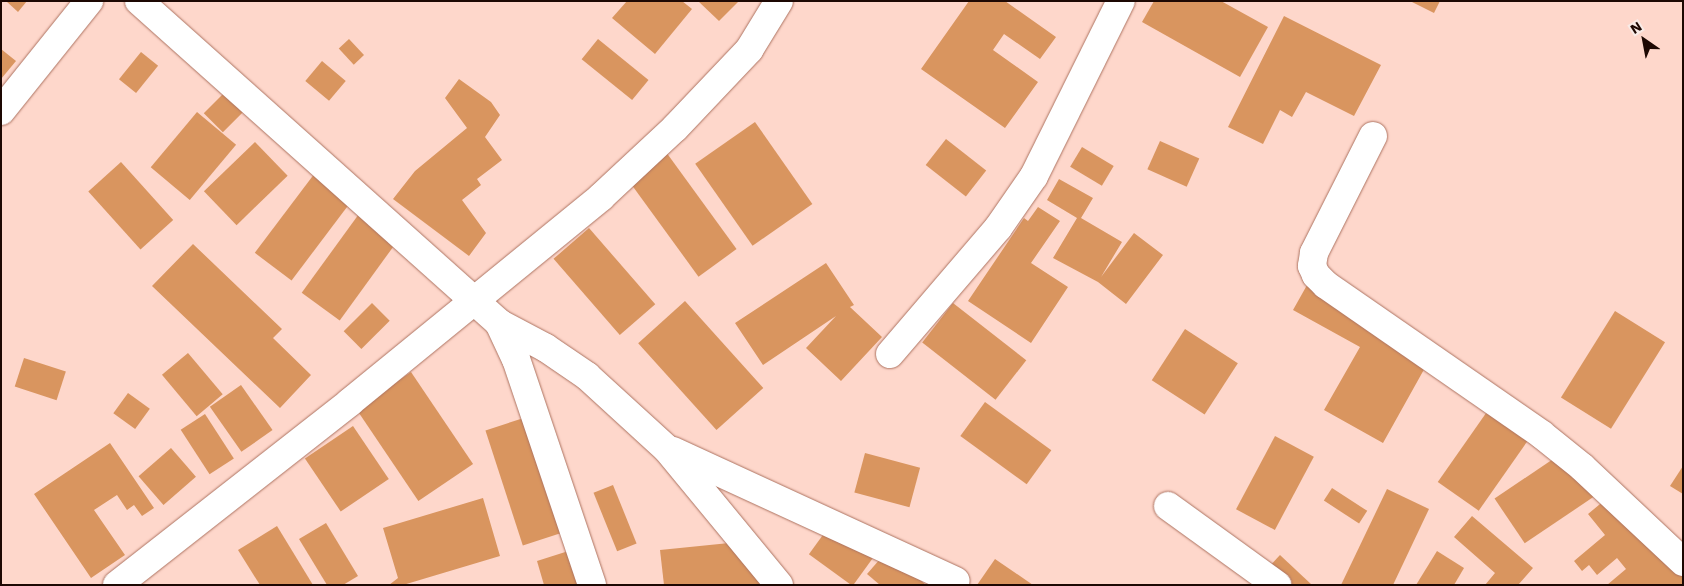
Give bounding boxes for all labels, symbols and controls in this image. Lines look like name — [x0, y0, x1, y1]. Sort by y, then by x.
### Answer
north arrow — [1619, 15, 1669, 65]
text: N — [1627, 18, 1645, 37]

